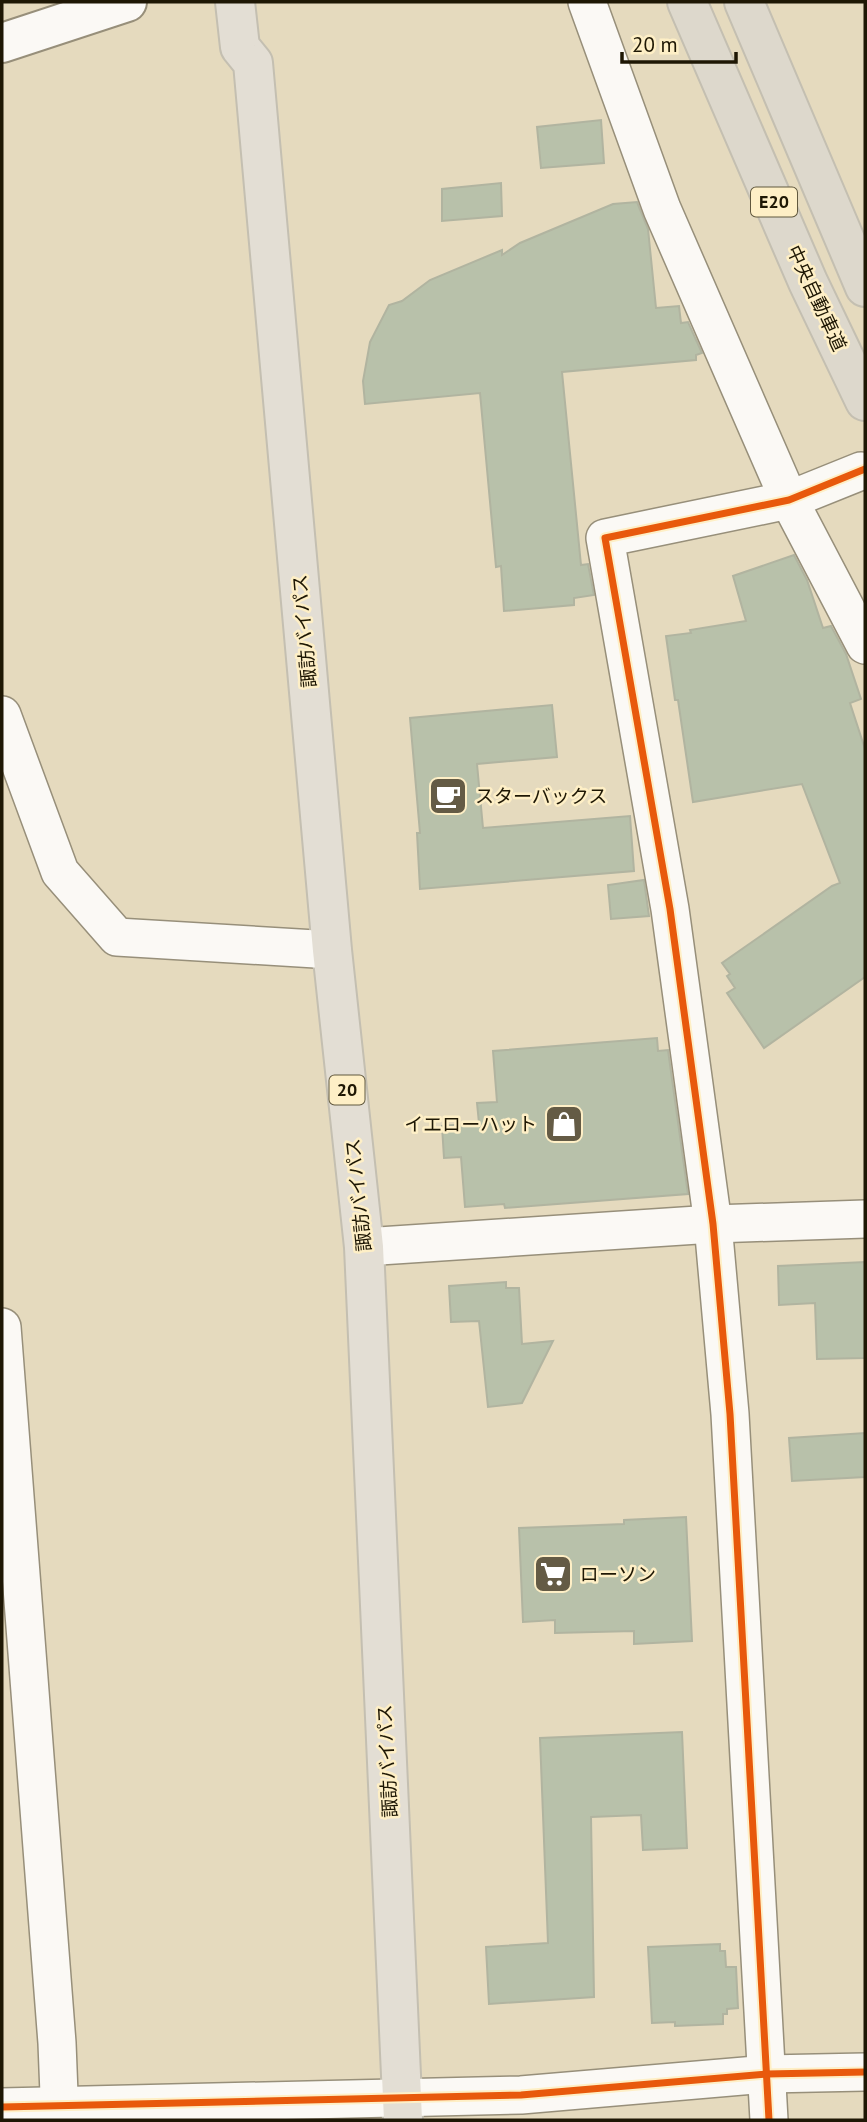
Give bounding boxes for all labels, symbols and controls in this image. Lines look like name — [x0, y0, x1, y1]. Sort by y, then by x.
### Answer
scale bar — [622, 21, 736, 65]
text: 20 m — [632, 31, 678, 58]
road number: E20 — [751, 188, 797, 216]
street label: 中央自動車道 — [782, 241, 852, 355]
street label: 諏訪バイパス — [287, 573, 321, 689]
cafe icon: スターバックス — [427, 775, 469, 817]
place label: スターバックス — [475, 784, 607, 808]
road number: 20 — [330, 1076, 364, 1105]
shop icon: イエローハット — [543, 1103, 585, 1145]
place label: イエローハット — [405, 1112, 537, 1136]
street label: 諏訪バイパス — [340, 1137, 376, 1253]
supermarket icon: ローソン — [532, 1553, 574, 1595]
place label: ローソン — [580, 1562, 656, 1586]
street label: 諏訪バイパス — [372, 1704, 402, 1818]

